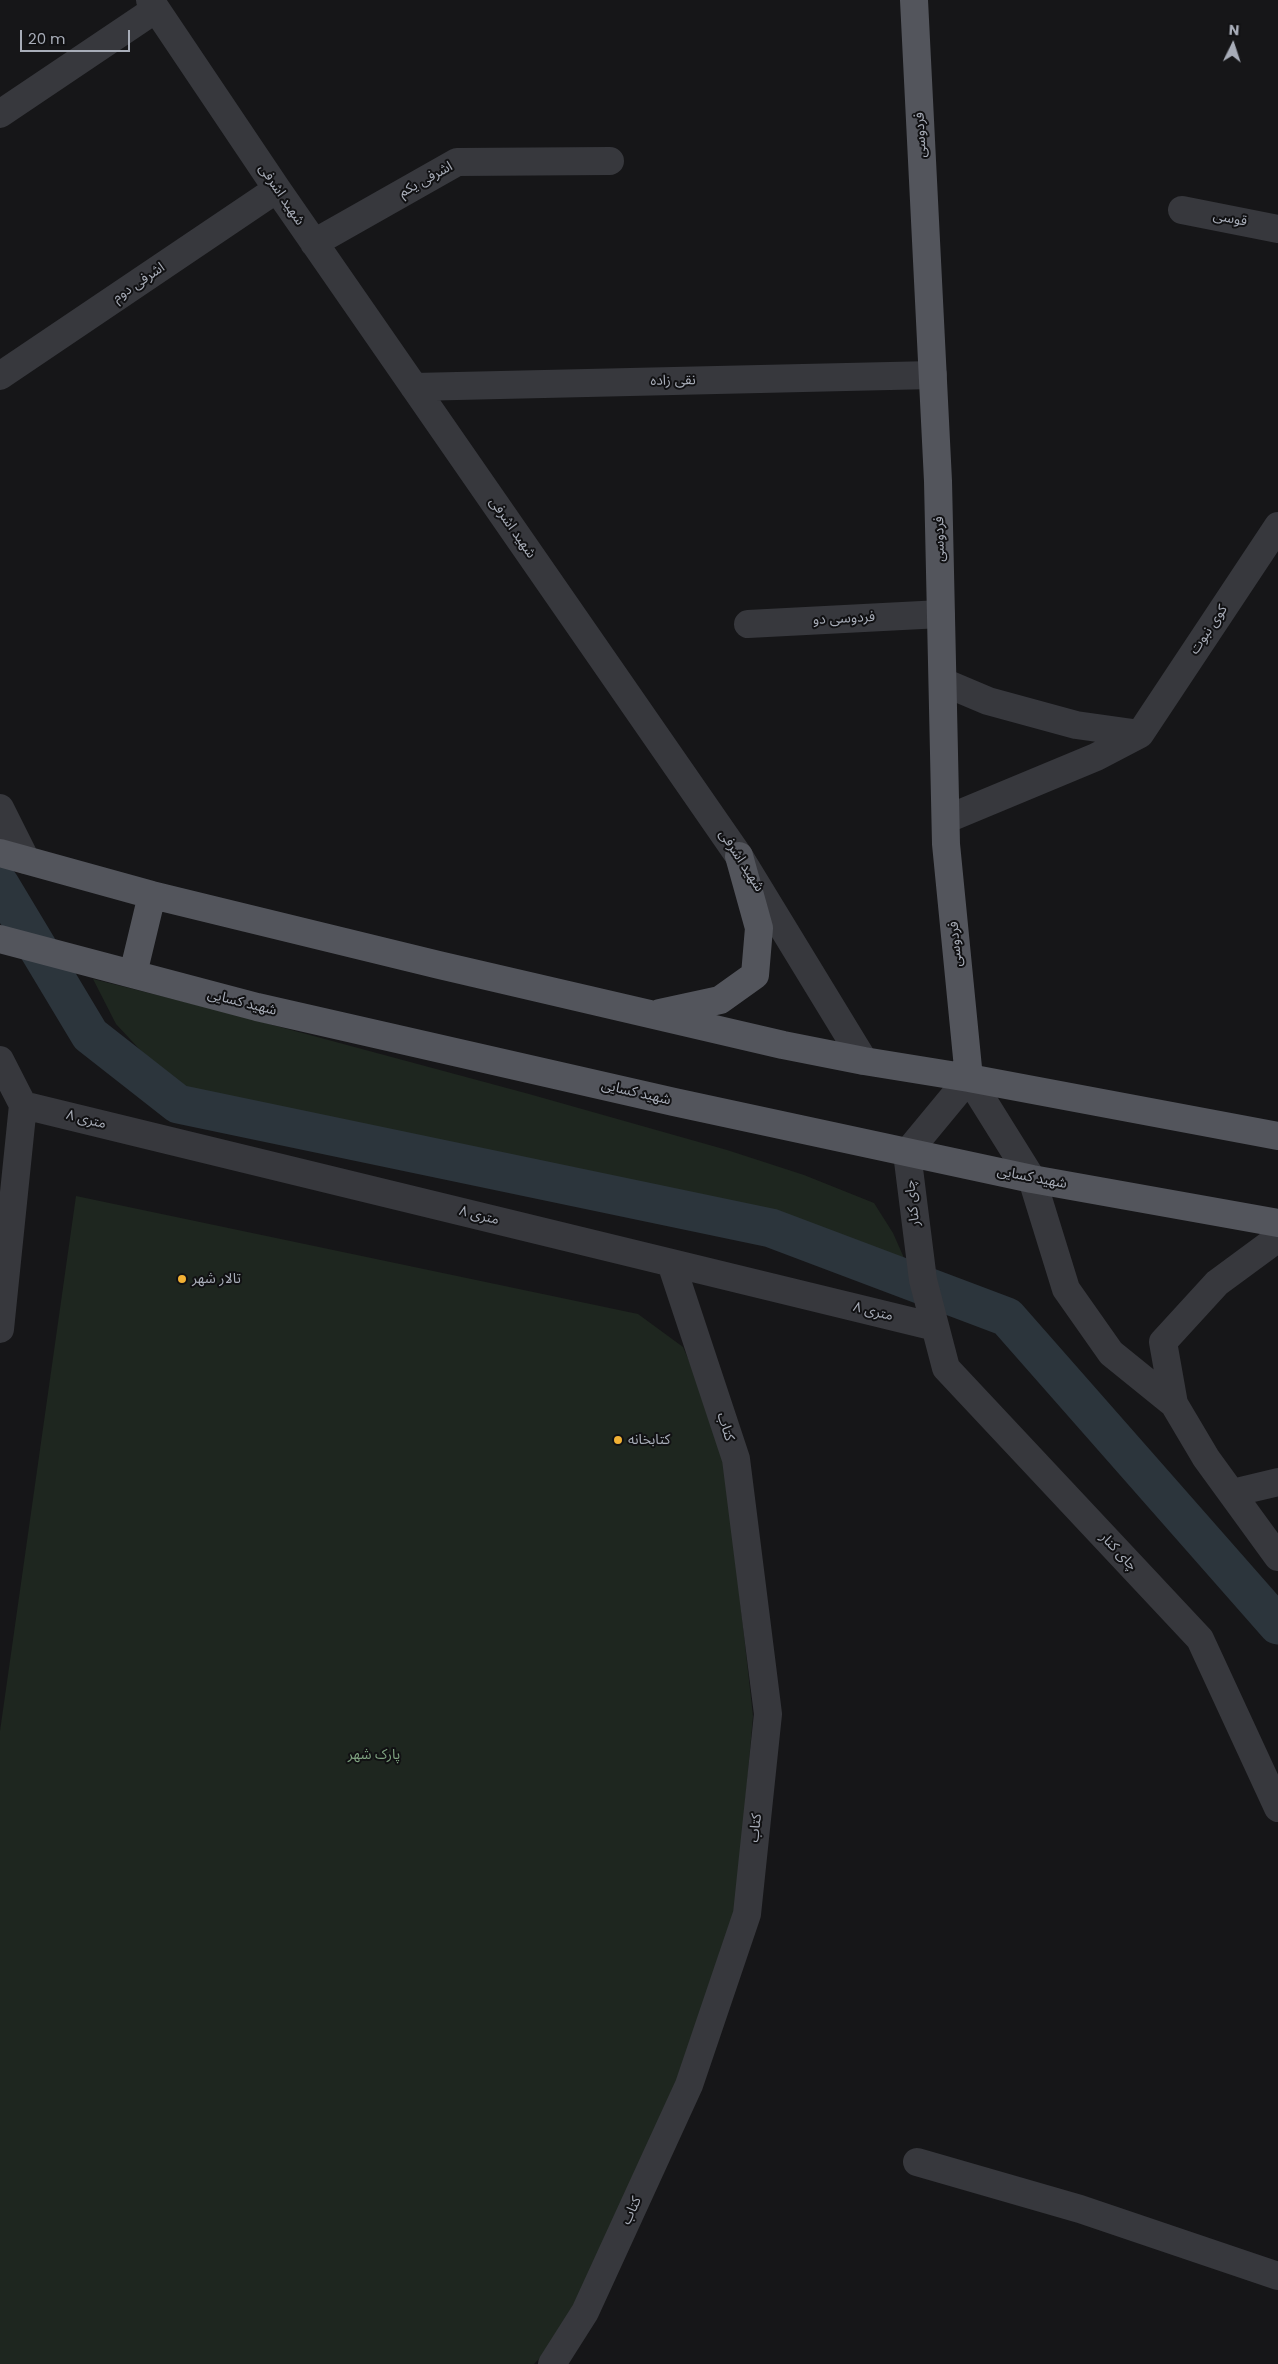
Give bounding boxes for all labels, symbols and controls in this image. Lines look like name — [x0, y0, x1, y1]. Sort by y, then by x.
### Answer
scale bar — [22, 20, 132, 52]
north arrow — [1208, 20, 1258, 70]
text: N — [1228, 20, 1240, 40]
text: 20 m — [28, 28, 66, 49]
street label: فردوسی — [911, 112, 931, 158]
street label: اشرفی یکم — [396, 158, 456, 202]
street label: شهید اشرفی — [254, 161, 308, 229]
street label: قوسی — [1212, 207, 1248, 231]
street label: اشرفی دوم — [110, 259, 168, 307]
street label: نقی زاده — [650, 372, 696, 390]
street label: شهید اشرفی — [485, 494, 539, 562]
street label: فردوسی — [931, 516, 949, 562]
street label: کوی نبوت — [1186, 602, 1232, 658]
street label: فردوسی دو — [812, 609, 876, 629]
street label: شهید اشرفی — [715, 827, 767, 895]
street label: فردوسی — [946, 921, 966, 967]
street label: شهید کسایی — [206, 986, 278, 1020]
street label: شهید کسایی — [600, 1077, 672, 1109]
street label: ۸ متری — [64, 1107, 108, 1133]
street label: شهید کسایی — [996, 1163, 1068, 1193]
street label: چای کنار — [902, 1179, 924, 1227]
street label: ۸ متری — [457, 1203, 501, 1229]
place label: تالار شهر — [192, 1271, 241, 1287]
marker: تالار شهر — [176, 1273, 188, 1285]
street label: ۸ متری — [851, 1299, 895, 1325]
street label: کتاب — [713, 1411, 737, 1443]
place label: کتابخانه — [628, 1432, 670, 1448]
marker: کتابخانه — [612, 1434, 624, 1446]
street label: چای کنار — [1096, 1529, 1140, 1575]
park label: پارک شهر — [348, 1747, 400, 1763]
street label: کتاب — [746, 1813, 766, 1843]
street label: کتاب — [618, 2194, 646, 2228]

